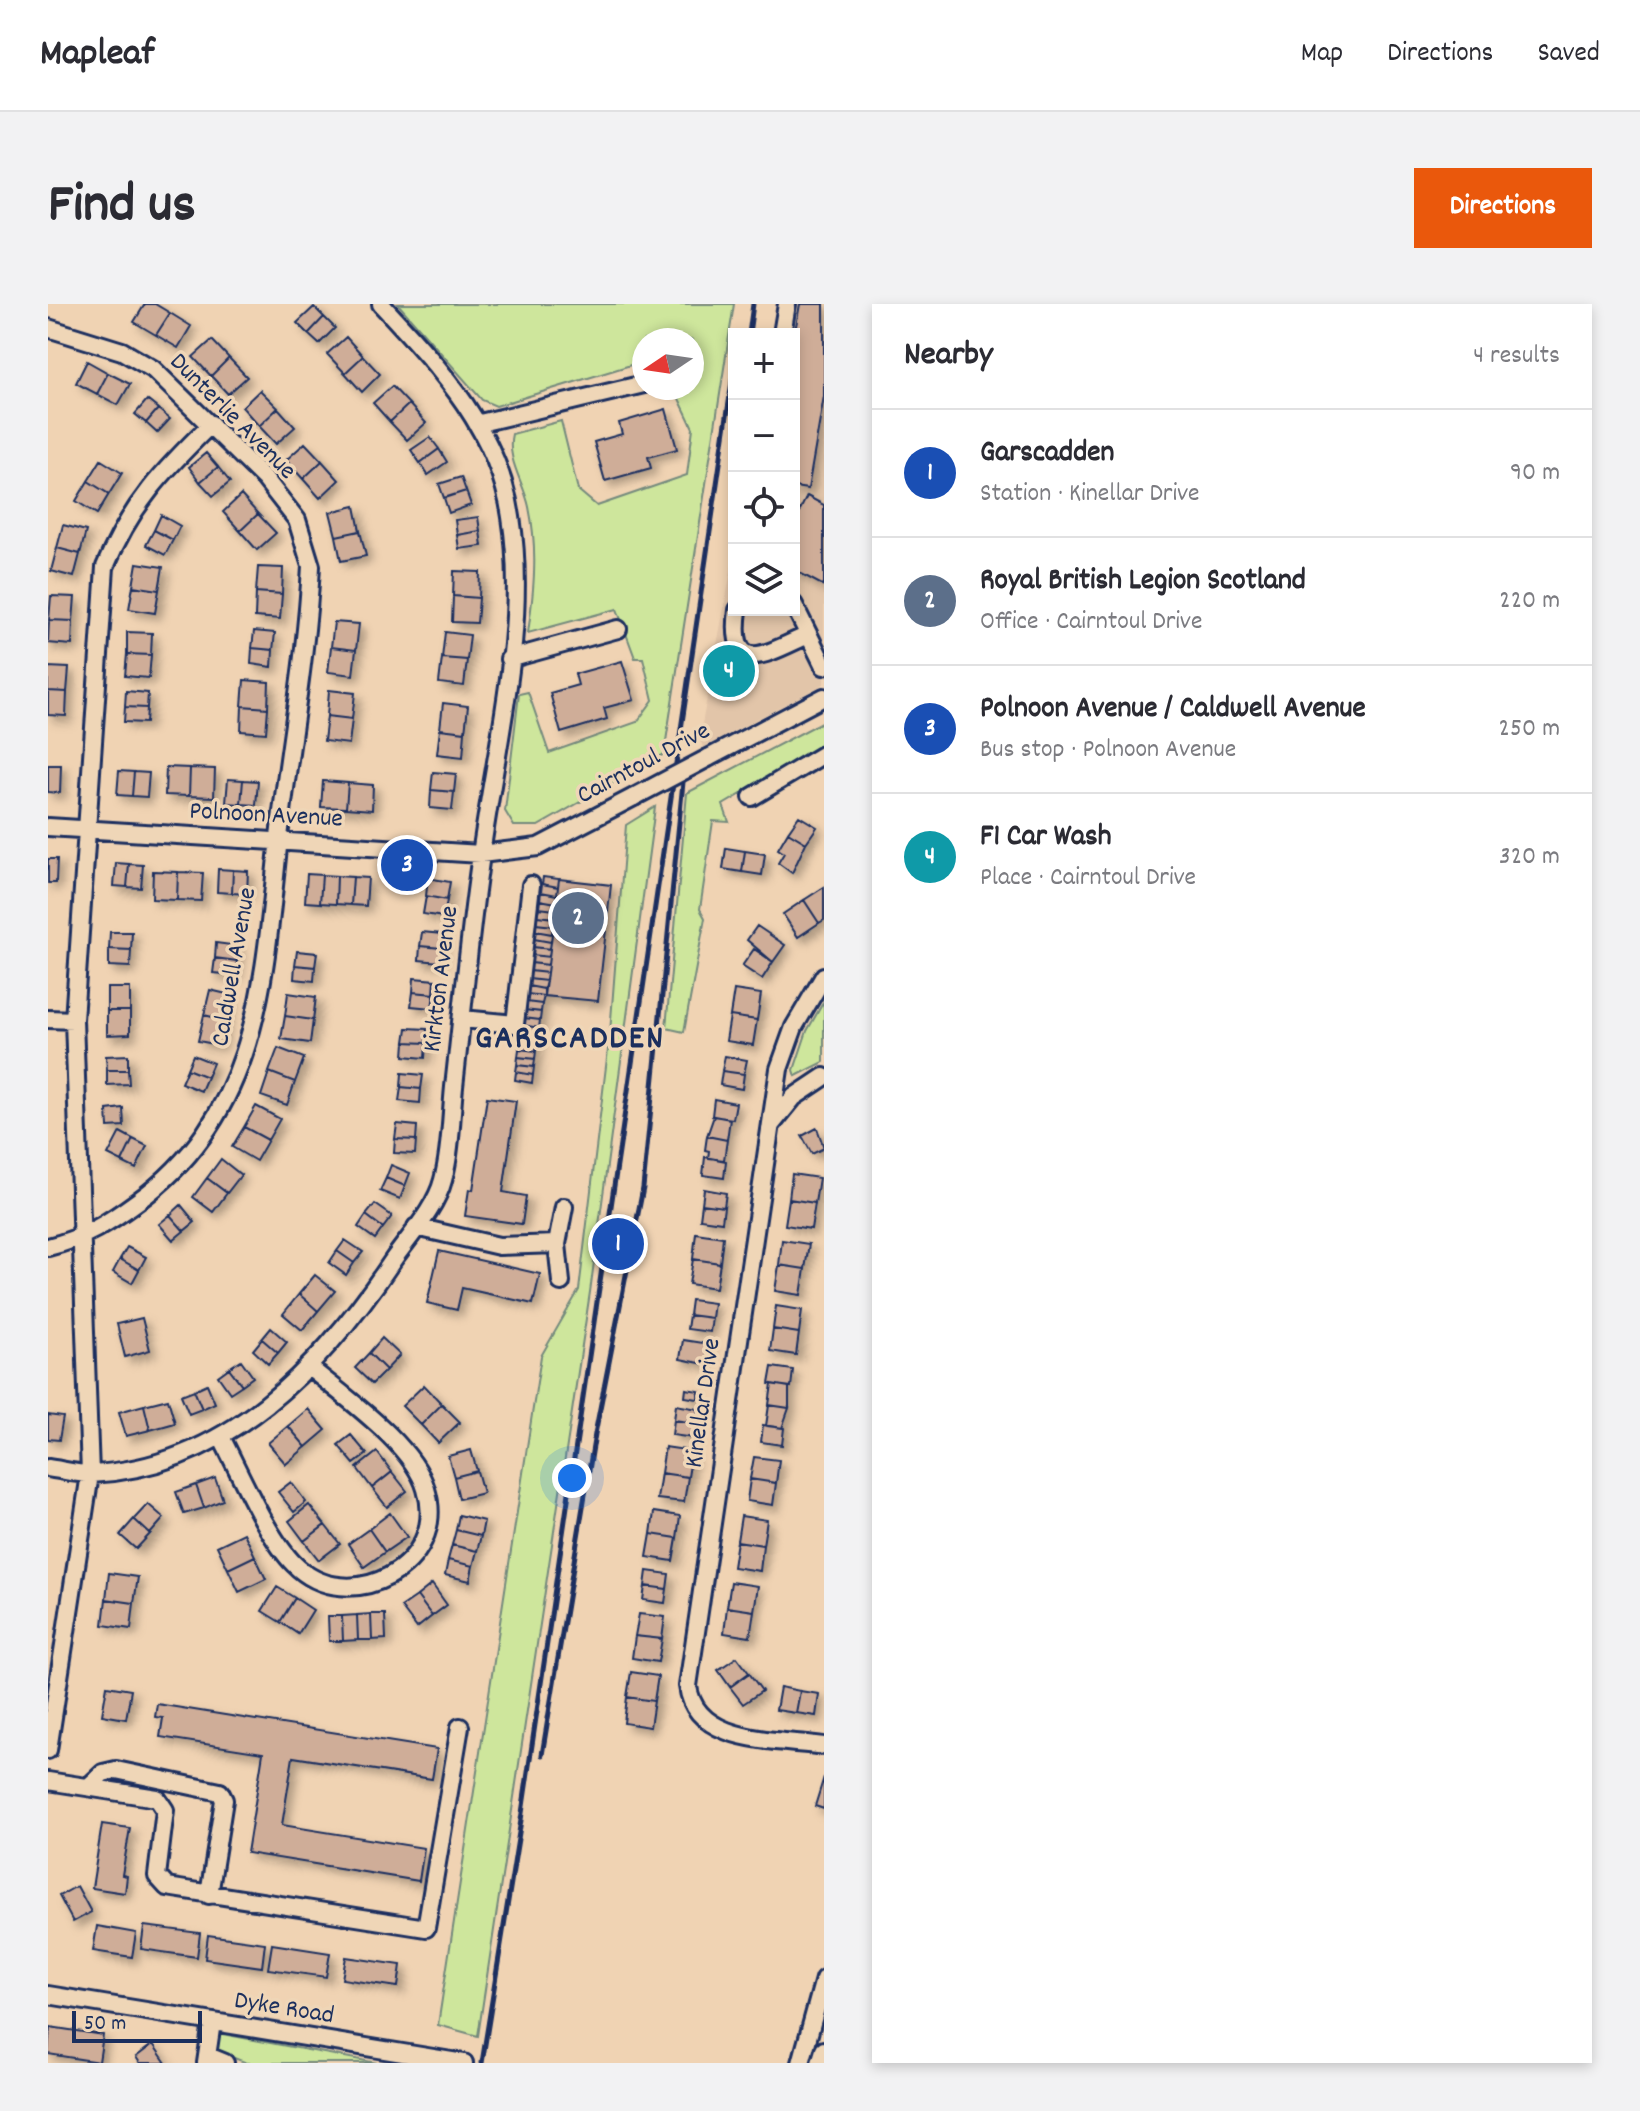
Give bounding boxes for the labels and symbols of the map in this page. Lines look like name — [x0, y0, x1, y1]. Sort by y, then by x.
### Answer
north arrow — [632, 328, 704, 400]
street label: Dunterlie Avenue — [160, 345, 304, 489]
pin: 4 — [703, 641, 755, 701]
street label: Cairntoul Drive — [571, 713, 717, 815]
street label: Polnoon Avenue — [188, 793, 344, 839]
pin: 3 — [381, 835, 433, 895]
street label: Caldwell Avenue — [203, 884, 267, 1050]
pin: 2 — [552, 888, 604, 948]
street label: Kirkton Avenue — [415, 904, 469, 1054]
district label: GARSCADDEN — [475, 1016, 665, 1065]
pin: 1 — [592, 1214, 644, 1274]
street label: Kinellar Drive — [677, 1336, 731, 1470]
your location — [552, 1458, 592, 1498]
street label: Dyke Road — [231, 1983, 337, 2035]
scale bar — [72, 2007, 202, 2043]

